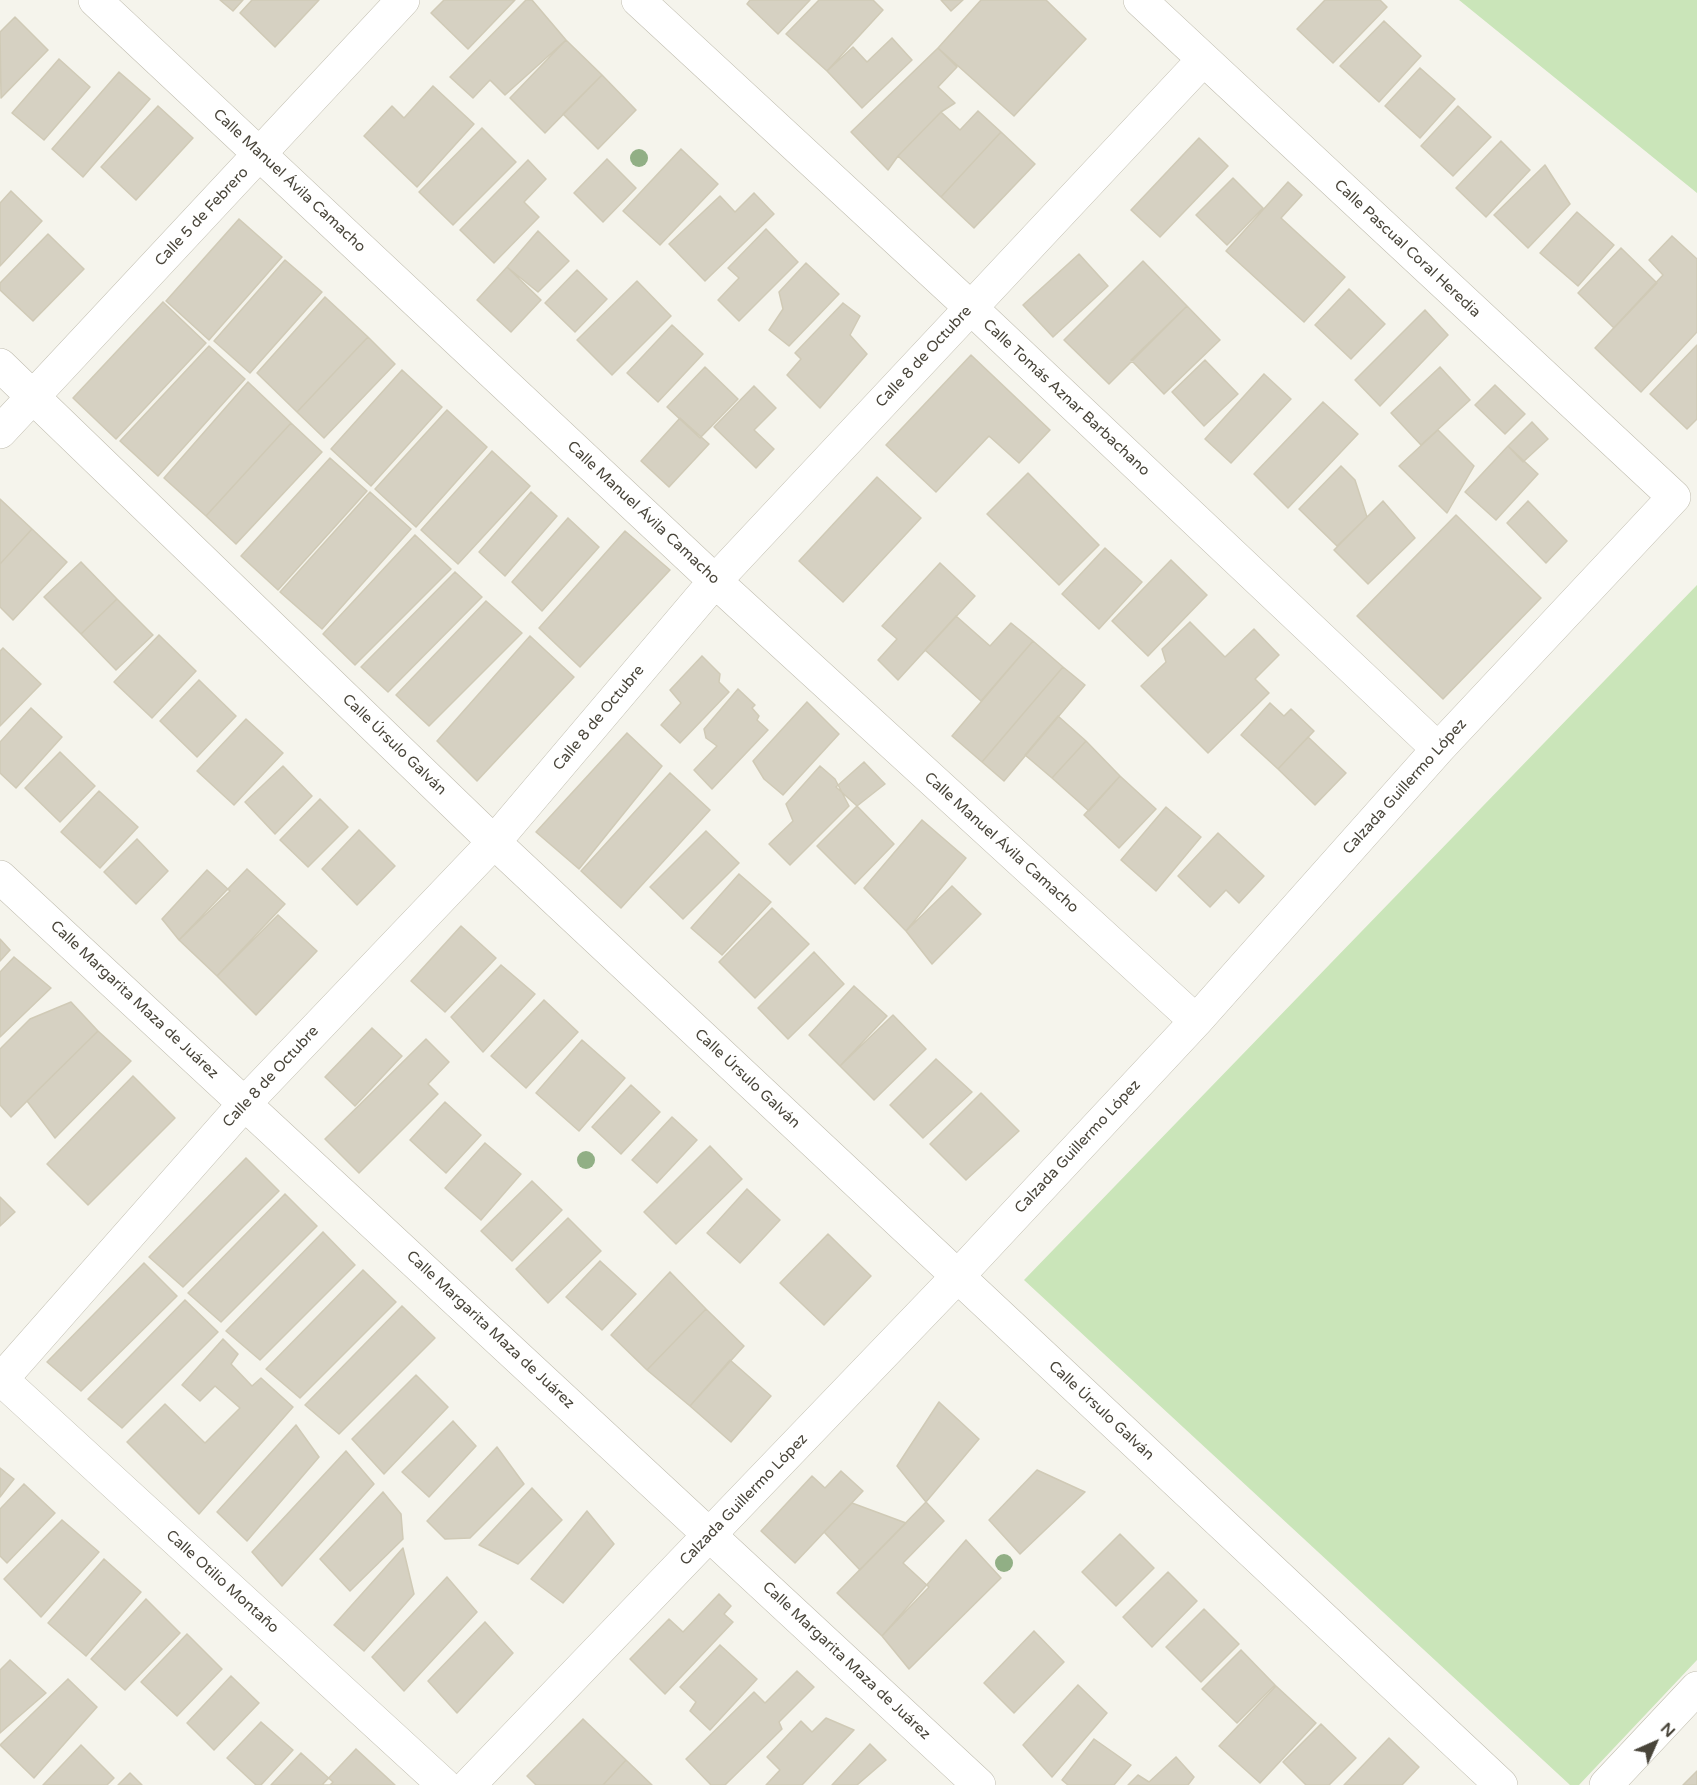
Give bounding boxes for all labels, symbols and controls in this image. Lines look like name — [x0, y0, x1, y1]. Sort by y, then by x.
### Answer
street label: Calle Manuel Ávila Camacho — [209, 106, 369, 256]
street label: Calle 5 de Febrero — [151, 164, 253, 270]
street label: Calle Pascual Coral Heredia — [1330, 176, 1484, 322]
street label: Calle 8 de Octubre — [872, 303, 976, 411]
street label: Calle Tomás Aznar Barbachano — [979, 316, 1153, 480]
street label: Calle Manuel Ávila Camacho — [563, 438, 723, 588]
street label: Calle 8 de Octubre — [550, 662, 648, 774]
street label: Calle Úrsulo Galván — [338, 691, 450, 799]
street label: Calzada Guillermo López — [1339, 716, 1471, 858]
street label: Calle Manuel Ávila Camacho — [920, 769, 1082, 917]
street label: Calle Margarita Maza de Juárez — [46, 917, 222, 1083]
street label: Calle 8 de Octubre — [219, 1023, 323, 1131]
street label: Calle Úrsulo Galván — [691, 1025, 803, 1133]
street label: Calzada Guillermo López — [1011, 1076, 1145, 1218]
street label: Calle Margarita Maza de Juárez — [402, 1247, 578, 1413]
street label: Calle Úrsulo Galván — [1045, 1357, 1157, 1465]
street label: Calzada Guillermo López — [676, 1430, 812, 1570]
street label: Calle Otilio Montaño — [162, 1527, 282, 1637]
street label: Calle Margarita Maza de Juárez — [758, 1578, 934, 1744]
north arrow — [1625, 1713, 1685, 1773]
text: N — [1656, 1719, 1679, 1742]

